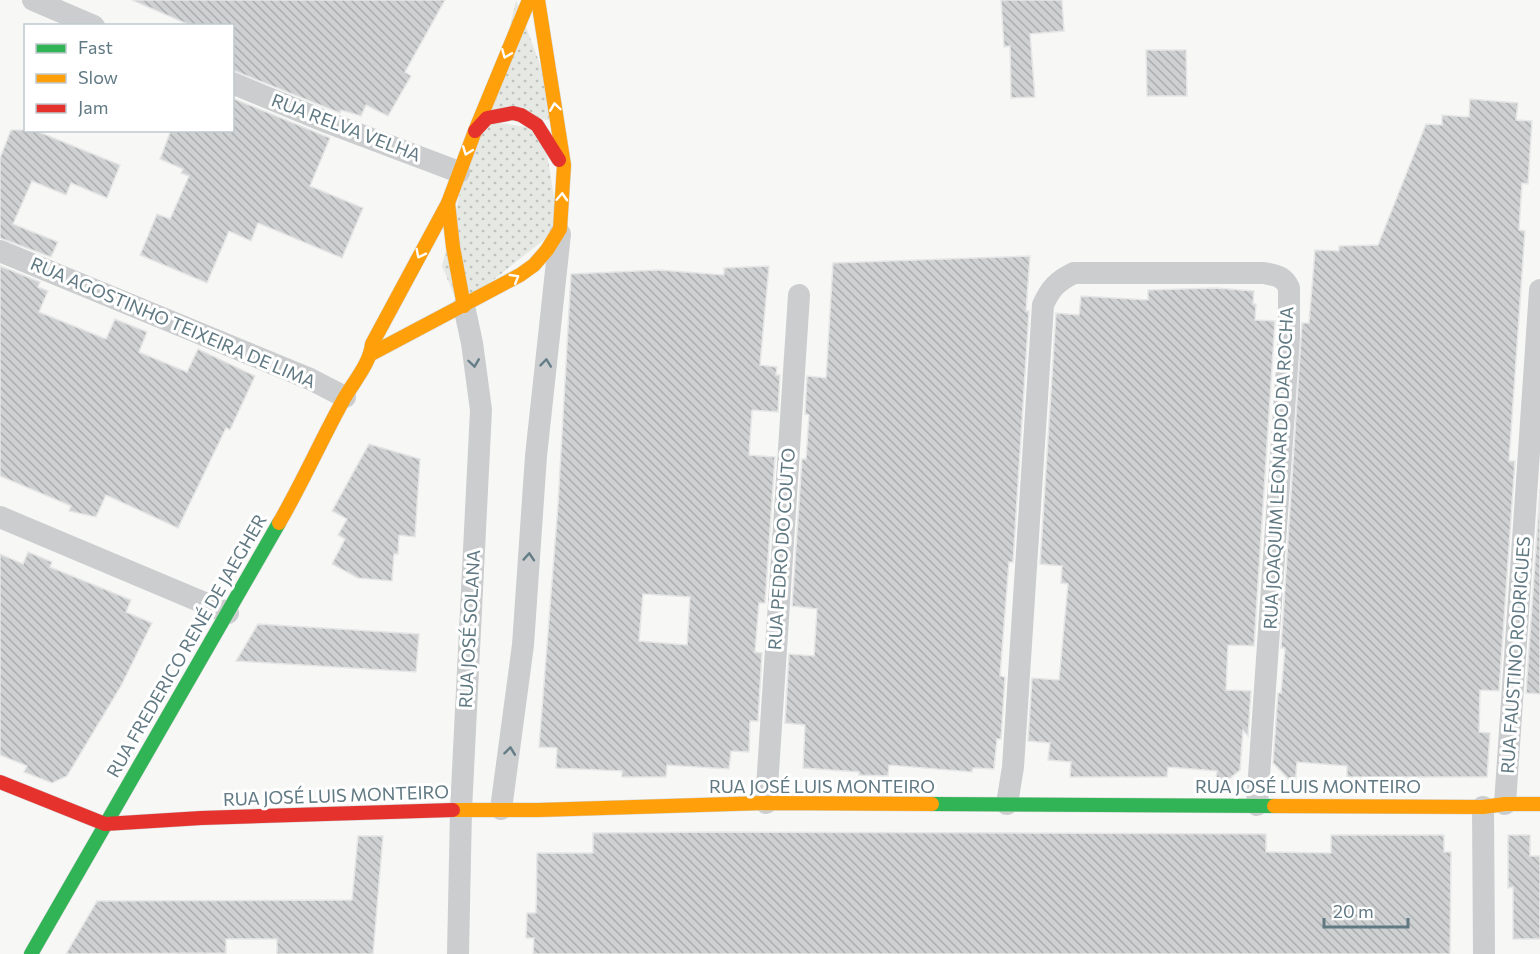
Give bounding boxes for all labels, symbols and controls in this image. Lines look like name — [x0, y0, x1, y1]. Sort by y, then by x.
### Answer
legend — [24, 24, 234, 132]
text: Fast — [78, 36, 113, 58]
one-way arrow — [501, 48, 513, 59]
text: Slow — [78, 66, 118, 88]
street label: RUA RELVA VELHA — [269, 88, 424, 166]
text: Jam — [78, 96, 108, 118]
one-way arrow — [550, 103, 562, 112]
one-way arrow — [462, 145, 474, 156]
one-way arrow — [555, 192, 568, 202]
one-way arrow — [416, 248, 427, 259]
street label: RUA AGOSTINHO TEIXEIRA DE LIMA — [28, 252, 319, 392]
one-way arrow — [509, 273, 519, 285]
street label: RUA JOAQUIM LEONARDO DA ROCHA — [1259, 306, 1297, 630]
one-way arrow — [539, 358, 552, 367]
one-way arrow — [468, 359, 480, 368]
street label: RUA PEDRO DO COUTO — [763, 447, 799, 651]
street label: RUA FREDERICO RENÉ DE JAEGHER — [102, 510, 271, 781]
street label: RUA FAUSTINO RODRIGUES — [1496, 536, 1534, 774]
street label: RUA JOSÉ SOLANA — [454, 549, 484, 709]
one-way arrow — [522, 552, 535, 561]
one-way arrow — [503, 746, 516, 756]
street label: RUA JOSÉ LUIS MONTEIRO — [709, 775, 935, 797]
street label: RUA JOSÉ LUIS MONTEIRO — [1195, 775, 1421, 797]
street label: RUA JOSÉ LUIS MONTEIRO — [223, 780, 449, 810]
scale bar — [1324, 891, 1408, 929]
text: 20 m — [1333, 900, 1374, 922]

